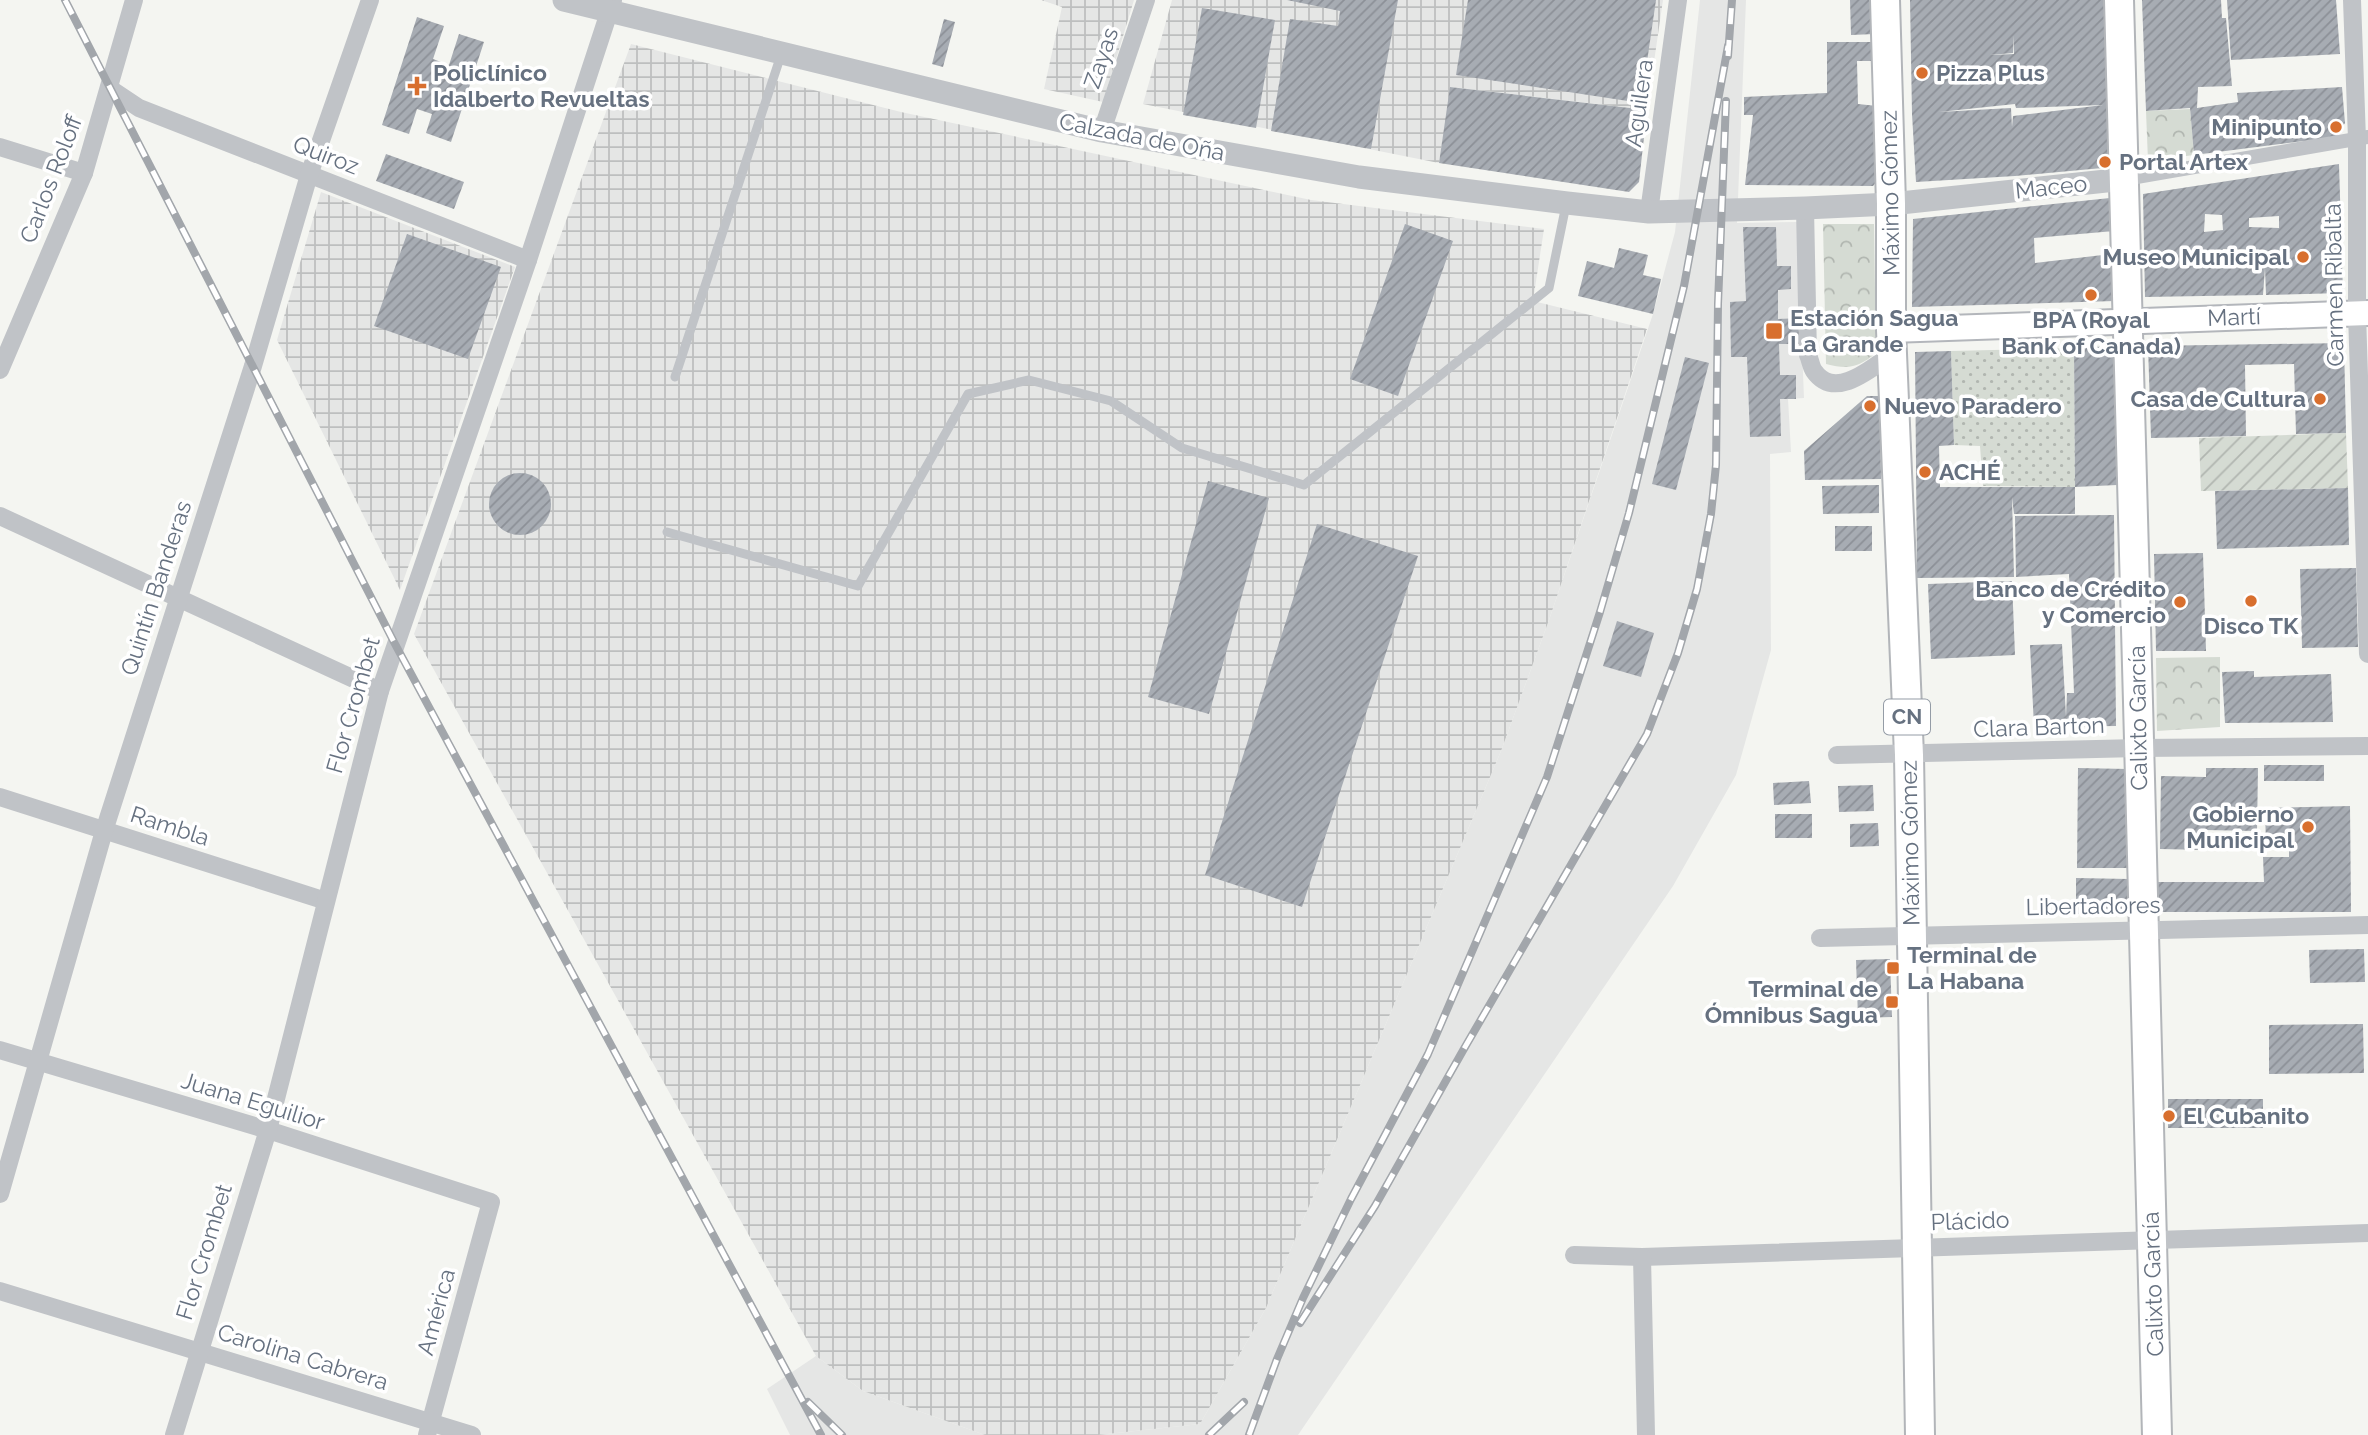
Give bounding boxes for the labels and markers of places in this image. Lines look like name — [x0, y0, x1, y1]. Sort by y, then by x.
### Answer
place label: Policlínico Idalberto Revueltas — [433, 59, 650, 112]
place label: Pizza Plus — [1936, 59, 2045, 86]
marker: Pizza Plus — [1914, 65, 1930, 81]
marker: Policlínico Idalberto Revueltas — [407, 76, 427, 96]
place label: Minipunto — [2211, 113, 2322, 140]
marker: Minipunto — [2328, 119, 2344, 135]
place label: Portal Artex — [2119, 148, 2249, 175]
marker: Portal Artex — [2097, 154, 2113, 170]
place label: Museo Municipal — [2103, 243, 2290, 270]
marker: Museo Municipal — [2295, 249, 2311, 265]
marker: BPA (Royal Bank of Canada) — [2083, 287, 2099, 303]
place label: Estación Sagua La Grande — [1790, 304, 1959, 357]
place label: BPA (Royal Bank of Canada) — [2001, 306, 2181, 359]
marker: Estación Sagua La Grande — [1764, 321, 1784, 341]
place label: Casa de Cultura — [2131, 385, 2306, 412]
marker: Casa de Cultura — [2312, 391, 2328, 407]
place label: Nuevo Paradero — [1884, 392, 2062, 419]
marker: Nuevo Paradero — [1862, 398, 1878, 414]
place label: ACHÉ — [1939, 458, 2001, 485]
marker: ACHÉ — [1917, 464, 1933, 480]
place label: Banco de Crédito y Comercio — [1975, 575, 2166, 628]
marker: Disco TK — [2243, 593, 2259, 609]
marker: Banco de Crédito y Comercio — [2172, 594, 2188, 610]
place label: Disco TK — [2204, 612, 2299, 639]
place label: Gobierno Municipal — [2186, 800, 2295, 853]
marker: Gobierno Municipal — [2300, 819, 2316, 835]
place label: Terminal de La Habana — [1907, 941, 2037, 994]
marker: Terminal de La Habana — [1885, 960, 1901, 976]
place label: Terminal de Ómnibus Sagua — [1705, 975, 1878, 1028]
marker: Terminal de Ómnibus Sagua — [1884, 994, 1900, 1010]
place label: El Cubanito — [2183, 1102, 2309, 1129]
marker: El Cubanito — [2161, 1108, 2177, 1124]

